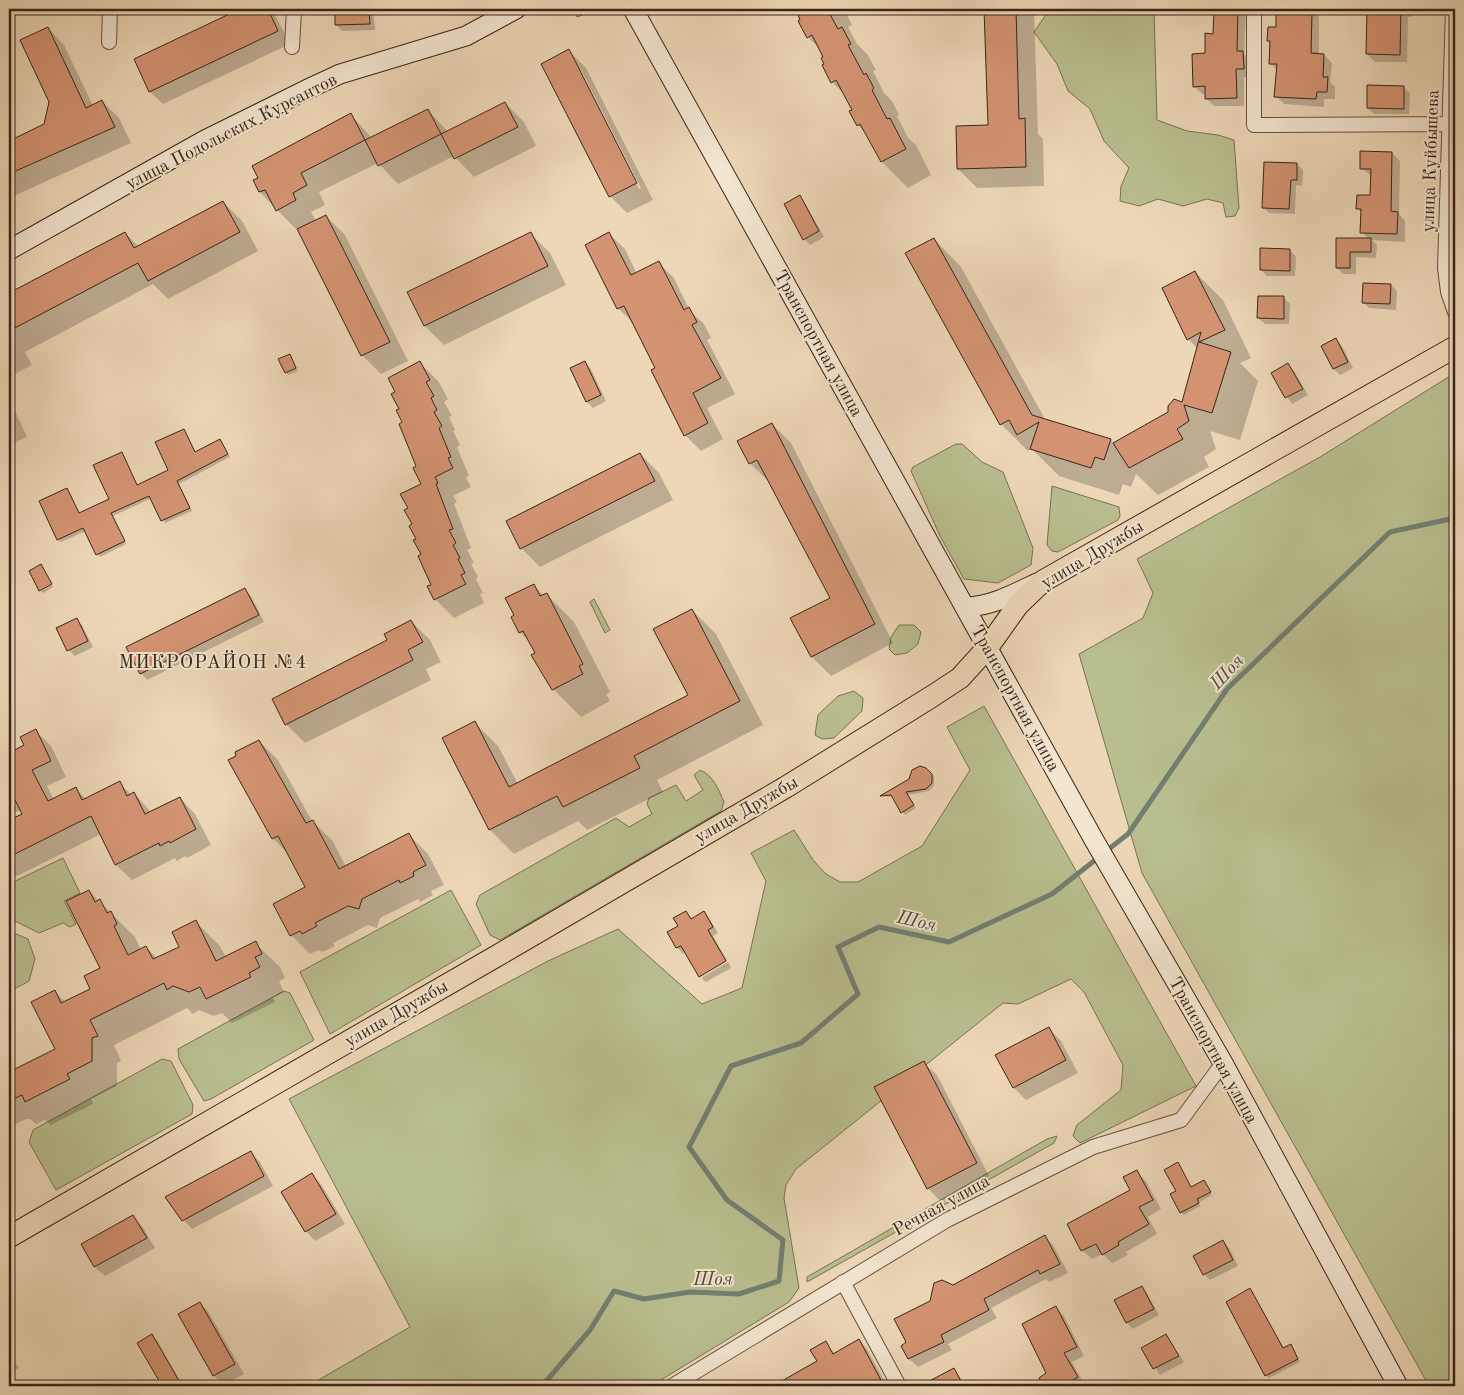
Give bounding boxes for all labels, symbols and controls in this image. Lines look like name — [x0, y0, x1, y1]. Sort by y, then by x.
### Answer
street label: улица Подольских Курсантов — [123, 71, 340, 193]
street label: улица Куйбышева — [1420, 89, 1442, 233]
street label: Транспортная улица — [770, 267, 866, 420]
street label: улица Дружбы — [1038, 517, 1147, 592]
street label: Транспортная улица — [967, 622, 1063, 775]
district label: МИКРОРАЙОН №4 — [118, 650, 308, 673]
water label: Шоя — [1206, 652, 1248, 695]
street label: улица Дружбы — [692, 773, 801, 847]
water label: Шоя — [894, 908, 938, 936]
street label: Транспортная улица — [1165, 974, 1261, 1127]
street label: улица Дружбы — [342, 977, 451, 1051]
street label: Речная улица — [890, 1172, 993, 1240]
water label: Шоя — [692, 1271, 733, 1290]

